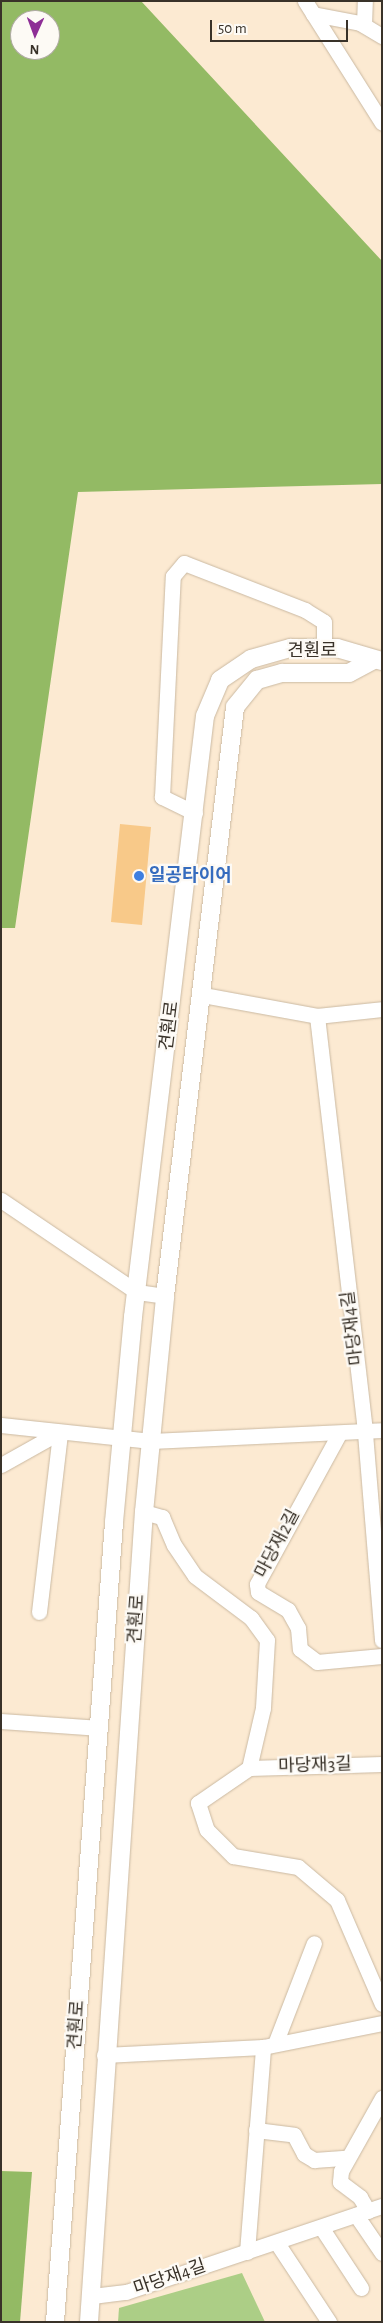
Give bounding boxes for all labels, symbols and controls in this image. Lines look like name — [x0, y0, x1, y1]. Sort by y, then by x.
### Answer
north arrow — [10, 10, 60, 60]
scale bar — [213, 10, 350, 42]
text: 50 m — [218, 21, 247, 36]
text: N — [29, 42, 40, 56]
street label: 견훤로 — [287, 640, 337, 662]
place label: 일공타이어 — [149, 865, 232, 887]
marker: 일공타이어 — [133, 870, 145, 882]
street label: 견훤로 — [156, 1000, 184, 1052]
street label: 마당재4길 — [338, 1290, 368, 1366]
street label: 마당재2길 — [251, 1506, 305, 1582]
street label: 견훤로 — [124, 1593, 150, 1645]
street label: 마당재3길 — [278, 1754, 352, 1778]
street label: 견훤로 — [64, 1999, 90, 2051]
street label: 마당재4길 — [131, 2256, 209, 2300]

